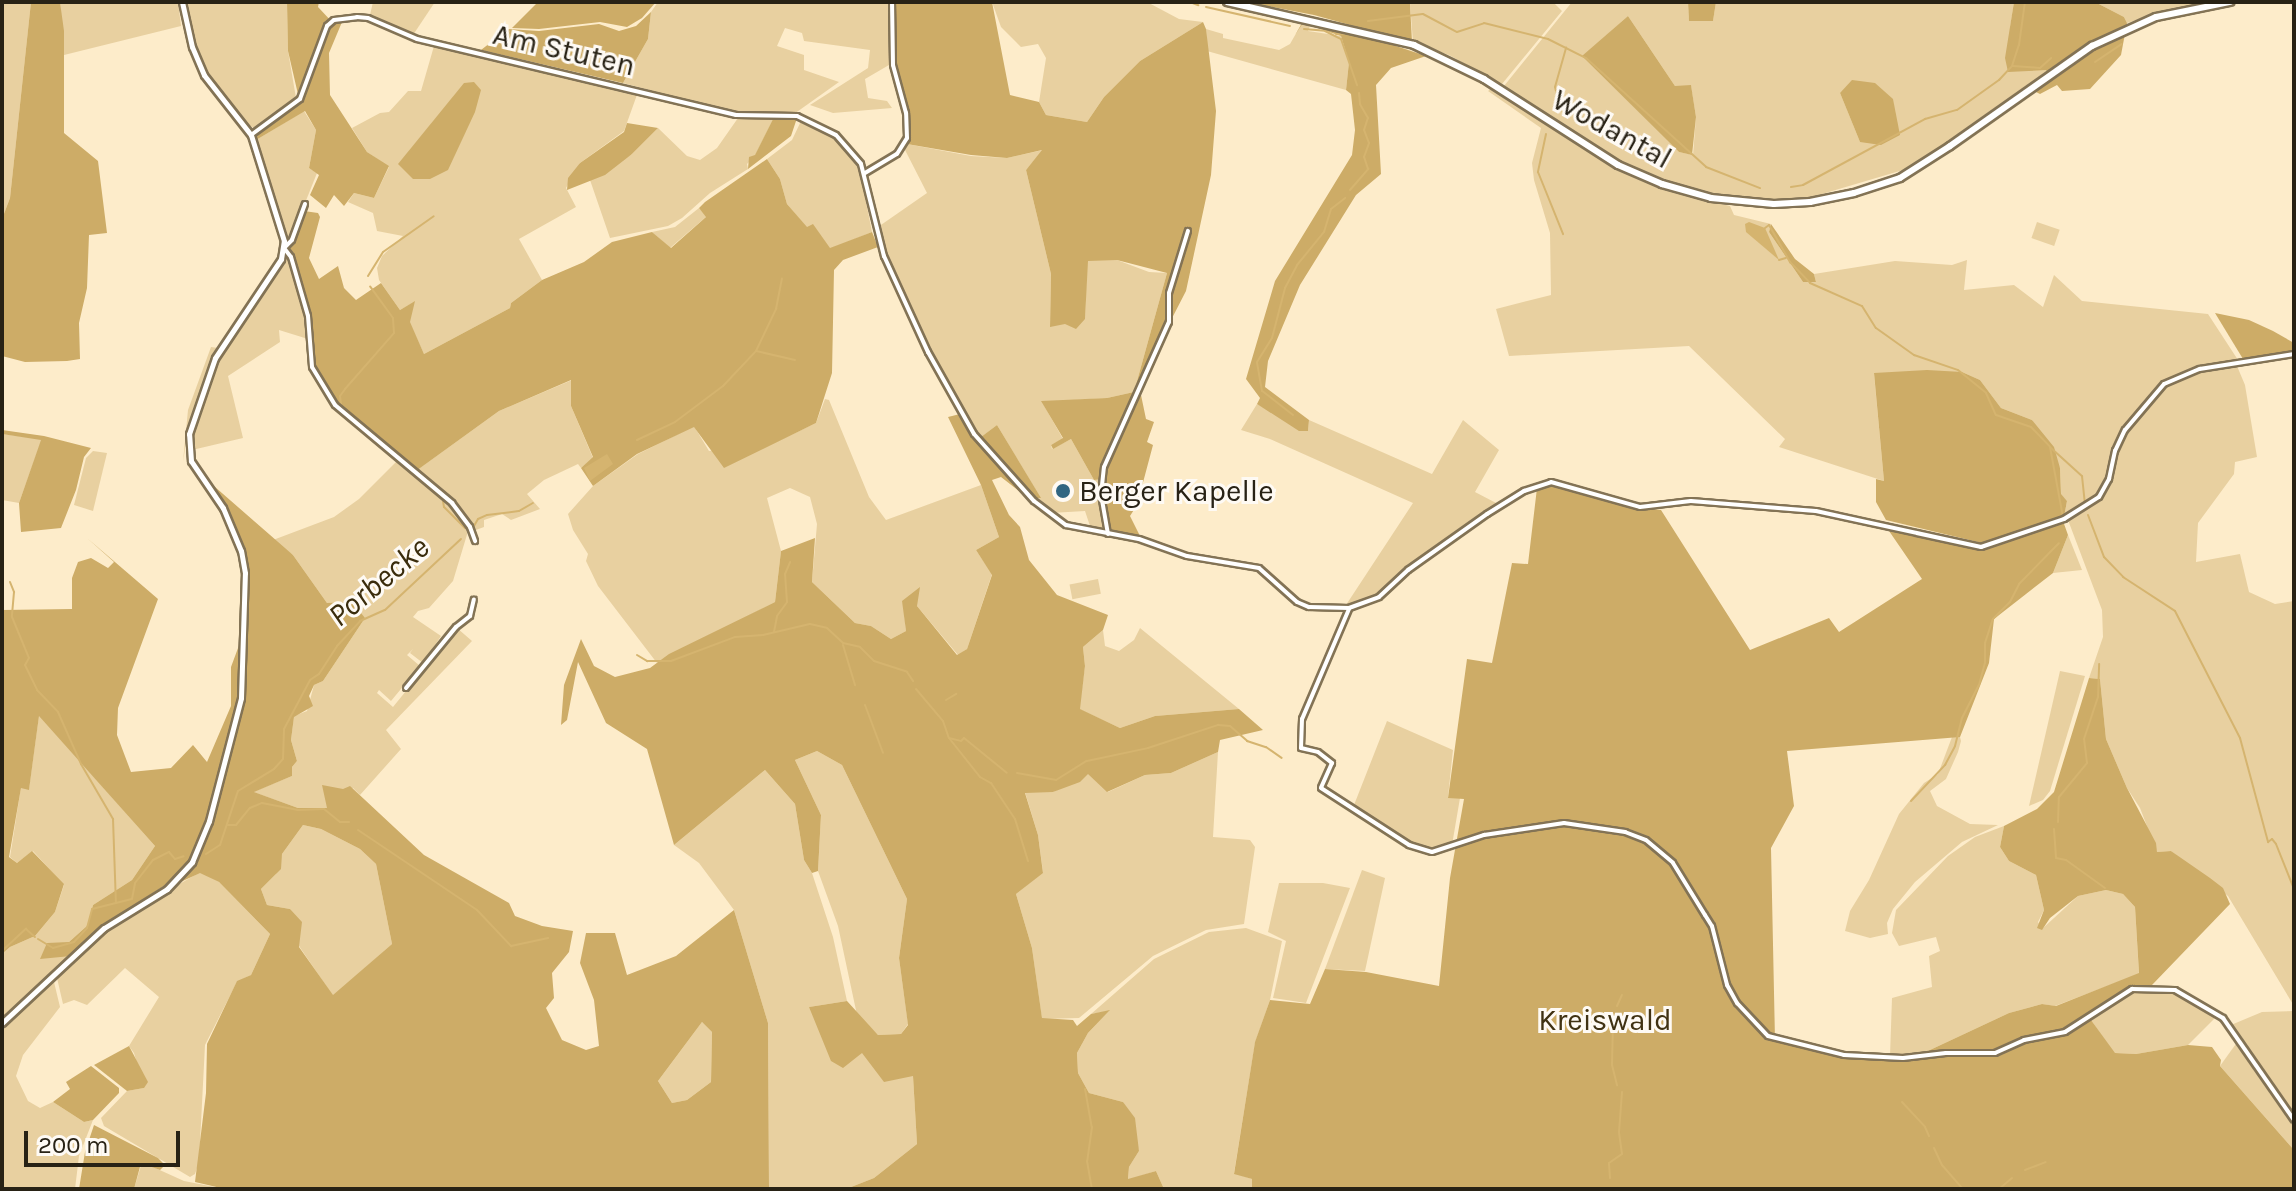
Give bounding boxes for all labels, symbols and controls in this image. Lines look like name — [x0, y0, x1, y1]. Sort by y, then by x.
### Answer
street label: Am Stuten — [489, 16, 639, 84]
street label: Wodantal — [1546, 82, 1678, 176]
place label: Berger Kapelle — [1079, 473, 1274, 509]
marker: Berger Kapelle — [1054, 482, 1072, 500]
water label: Porbecke — [321, 529, 437, 635]
park label: Kreiswald — [1538, 1002, 1672, 1038]
scale bar — [28, 1115, 184, 1165]
text: 200 m — [38, 1131, 109, 1159]

